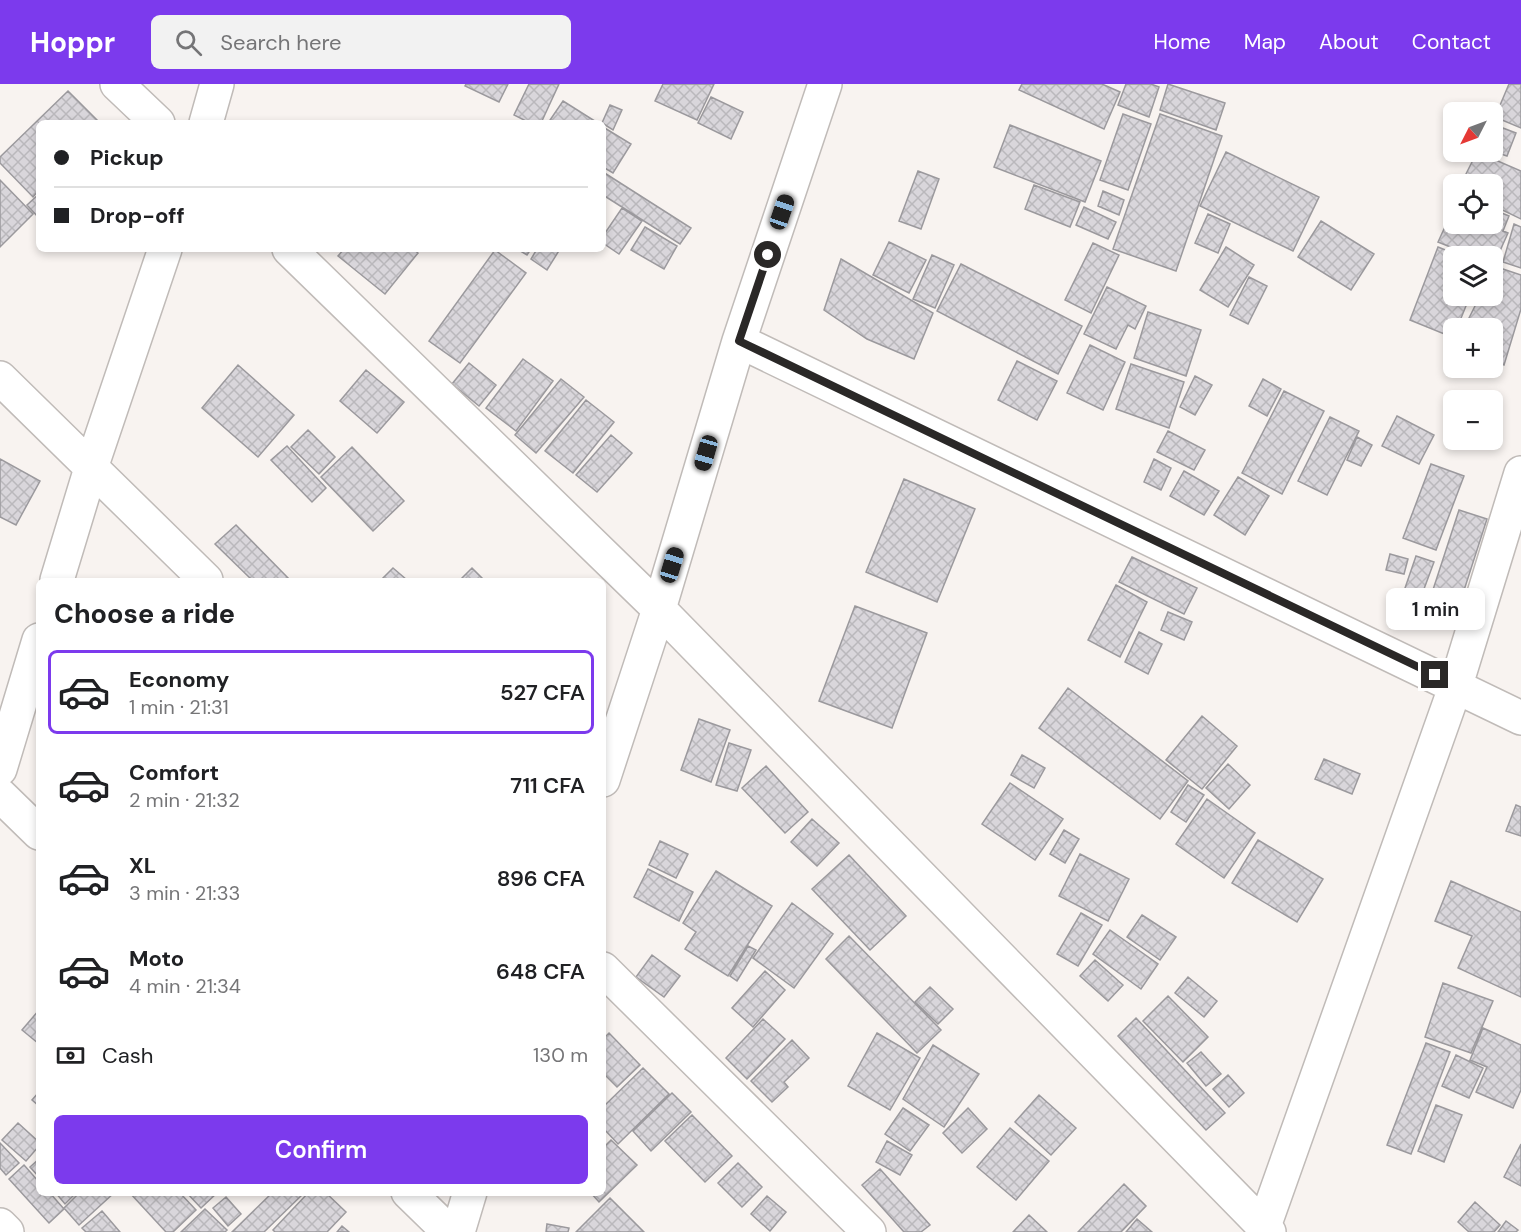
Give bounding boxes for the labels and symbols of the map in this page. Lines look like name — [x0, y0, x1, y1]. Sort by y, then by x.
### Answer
north arrow — [1443, 102, 1503, 162]
car — [768, 192, 796, 232]
route start — [754, 241, 781, 268]
car — [692, 433, 720, 473]
car — [658, 545, 686, 585]
callout: 1 min — [1386, 588, 1484, 630]
route end — [1421, 661, 1448, 688]

